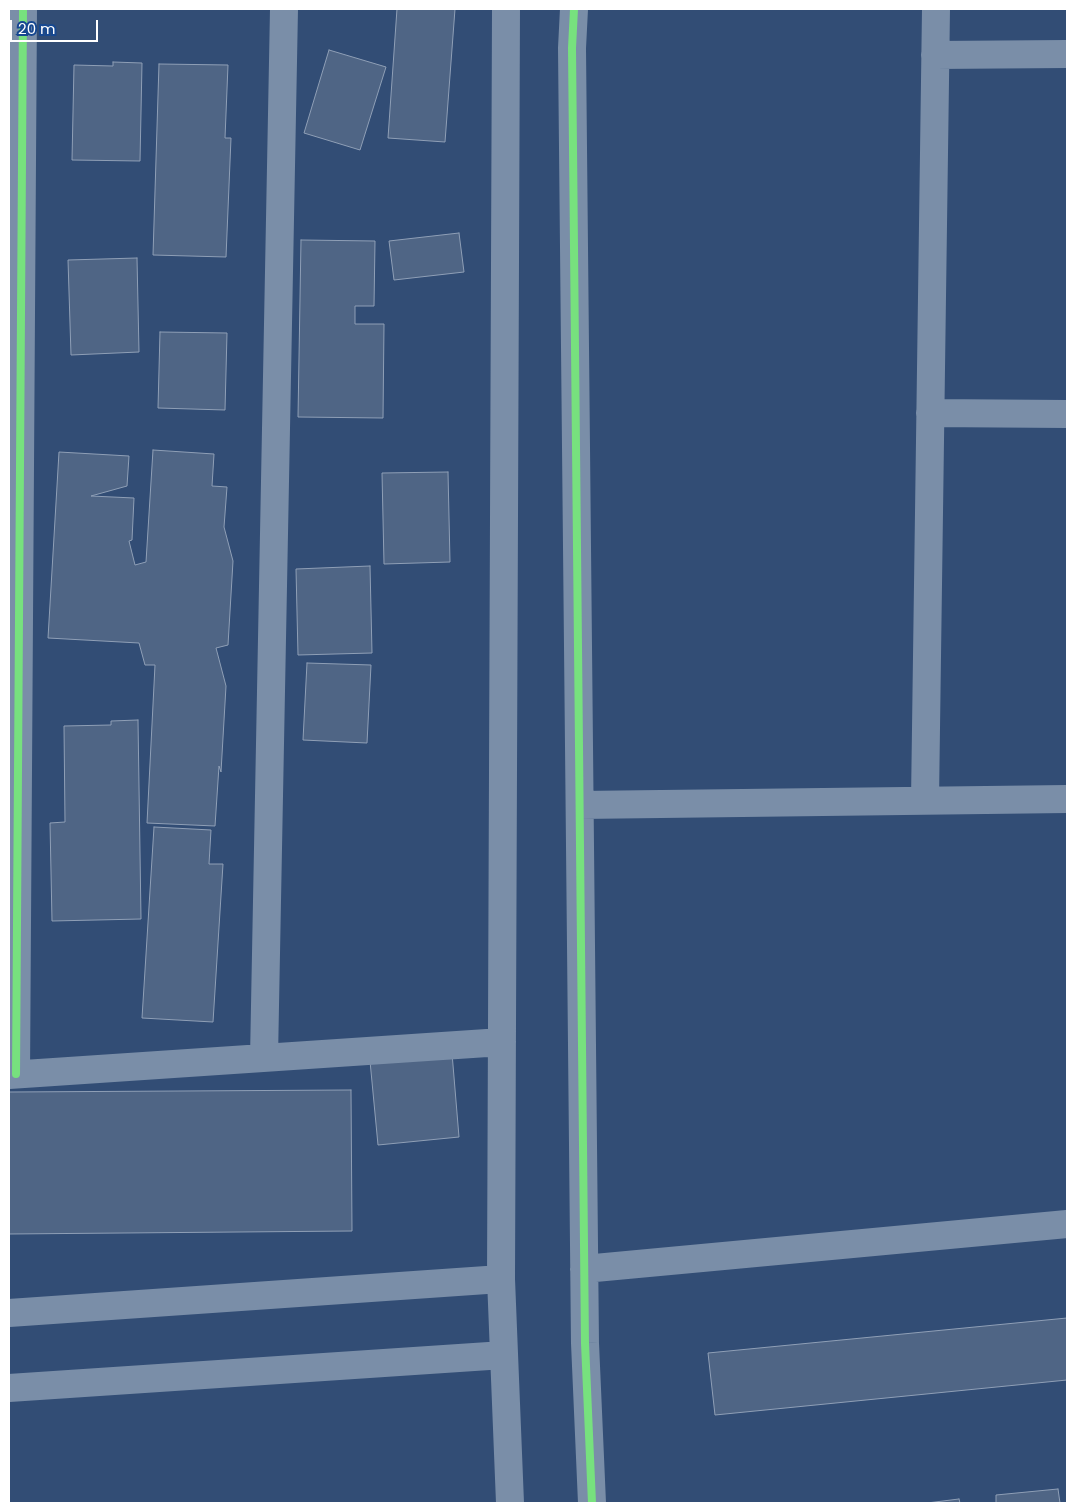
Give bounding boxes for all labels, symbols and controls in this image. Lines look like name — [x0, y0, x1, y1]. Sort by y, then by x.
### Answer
scale bar — [12, 10, 100, 42]
text: 20 m — [18, 18, 56, 39]

